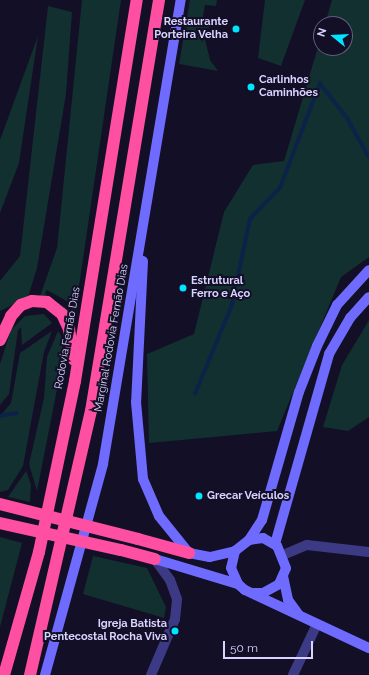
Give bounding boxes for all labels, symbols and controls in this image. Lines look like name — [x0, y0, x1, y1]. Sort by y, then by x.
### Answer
place label: Restaurante Porteira Velha — [154, 16, 228, 42]
north arrow — [313, 16, 353, 56]
marker: Restaurante Porteira Velha — [231, 24, 241, 34]
text: N — [315, 26, 330, 38]
place label: Carlinhos Caminhões — [259, 74, 318, 100]
marker: Carlinhos Caminhões — [246, 82, 256, 92]
street label: Marginal Rodovia Fernão Dias — [92, 263, 132, 413]
place label: Estrutural Ferro e Aço — [191, 275, 251, 301]
marker: Estrutural Ferro e Aço — [178, 283, 188, 293]
street label: Rodovia Fernão Dias — [53, 286, 83, 390]
place label: Grecar Veículos — [207, 489, 290, 503]
marker: Grecar Veículos — [194, 491, 204, 501]
place label: Igreja Batista Pentecostal Rocha Viva — [43, 618, 167, 644]
marker: Igreja Batista Pentecostal Rocha Viva — [170, 626, 180, 636]
scale bar — [225, 633, 315, 659]
text: 50 m — [230, 641, 258, 655]

